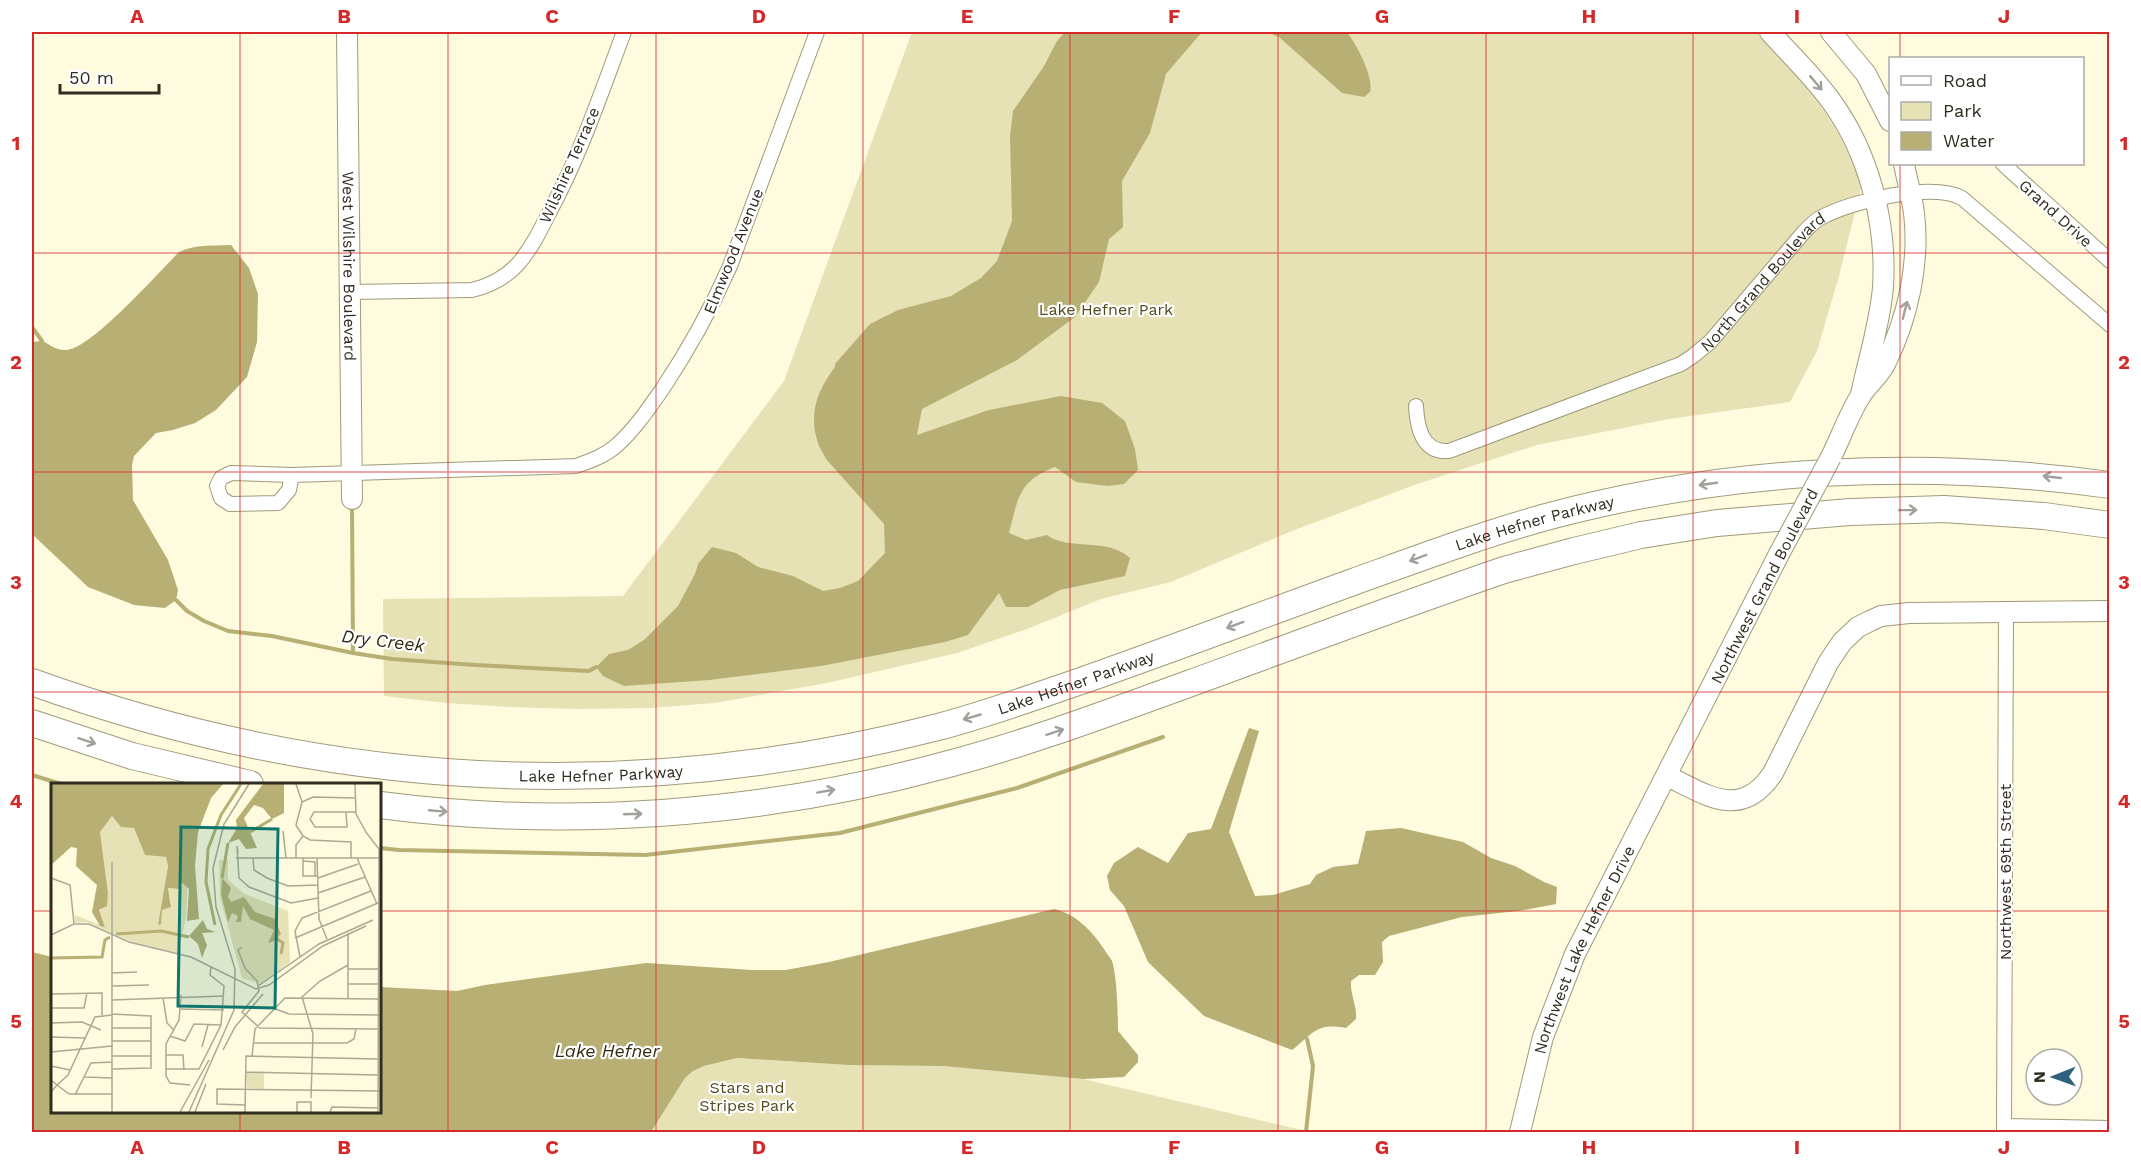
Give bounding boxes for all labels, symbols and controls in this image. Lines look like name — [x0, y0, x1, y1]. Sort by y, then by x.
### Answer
text: A — [130, 4, 144, 28]
text: B — [337, 4, 351, 28]
text: C — [545, 4, 559, 28]
text: D — [752, 4, 766, 28]
text: E — [961, 4, 973, 28]
text: F — [1168, 4, 1180, 28]
text: G — [1375, 4, 1389, 28]
text: H — [1582, 4, 1596, 28]
text: I — [1794, 4, 1800, 28]
text: J — [1998, 4, 2010, 28]
scale bar — [60, 57, 159, 95]
legend — [1889, 57, 2084, 165]
text: 50 m — [69, 67, 114, 88]
text: Road — [1943, 70, 1987, 91]
one-way arrow — [1810, 75, 1823, 91]
text: Park — [1943, 100, 1982, 121]
street label: Wilshire Terrace — [535, 104, 604, 226]
text: Water — [1943, 130, 1995, 151]
text: 1 — [12, 131, 20, 155]
text: 1 — [2120, 131, 2128, 155]
street label: West Wilshire Boulevard — [338, 171, 360, 361]
street label: Grand Drive — [2015, 175, 2096, 251]
street label: Elmwood Avenue — [700, 186, 767, 317]
street label: North Grand Boulevard — [1697, 208, 1828, 356]
park label: Lake Hefner Park — [1039, 300, 1173, 319]
one-way arrow — [1899, 301, 1911, 320]
text: 2 — [10, 350, 22, 374]
text: 2 — [2118, 350, 2130, 374]
one-way arrow — [2042, 471, 2062, 482]
one-way arrow — [1699, 479, 1719, 490]
street label: Northwest Grand Boulevard — [1707, 486, 1822, 687]
street label: Lake Hefner Parkway — [1453, 492, 1617, 555]
one-way arrow — [1898, 504, 1918, 516]
one-way arrow — [1409, 553, 1428, 564]
text: 3 — [10, 570, 22, 594]
text: 3 — [2118, 570, 2130, 594]
one-way arrow — [1226, 621, 1245, 632]
water label: Dry Creek — [340, 625, 427, 656]
street label: Lake Hefner Parkway — [995, 646, 1158, 719]
one-way arrow — [963, 712, 982, 723]
one-way arrow — [1045, 726, 1064, 737]
one-way arrow — [77, 737, 96, 748]
street label: Lake Hefner Parkway — [519, 761, 685, 786]
inset map — [51, 783, 381, 1113]
street label: Northwest 69th Street — [1996, 783, 2015, 960]
one-way arrow — [816, 785, 835, 796]
text: 4 — [10, 789, 23, 813]
text: 4 — [2118, 789, 2131, 813]
one-way arrow — [427, 806, 447, 817]
one-way arrow — [622, 809, 642, 820]
street label: Northwest Lake Hefner Drive — [1530, 842, 1639, 1056]
text: 5 — [10, 1009, 22, 1033]
text: 5 — [2118, 1009, 2130, 1033]
water label: Lake Hefner — [555, 1040, 660, 1061]
north arrow — [2024, 1047, 2084, 1107]
text: N — [2030, 1071, 2049, 1083]
park label: Stars and Stripes Park — [699, 1078, 795, 1115]
text: A — [130, 1135, 144, 1159]
text: B — [337, 1135, 351, 1159]
text: C — [545, 1135, 559, 1159]
text: D — [752, 1135, 766, 1159]
text: E — [961, 1135, 973, 1159]
text: F — [1168, 1135, 1180, 1159]
text: G — [1375, 1135, 1389, 1159]
text: H — [1582, 1135, 1596, 1159]
text: I — [1794, 1135, 1800, 1159]
text: J — [1998, 1135, 2010, 1159]

